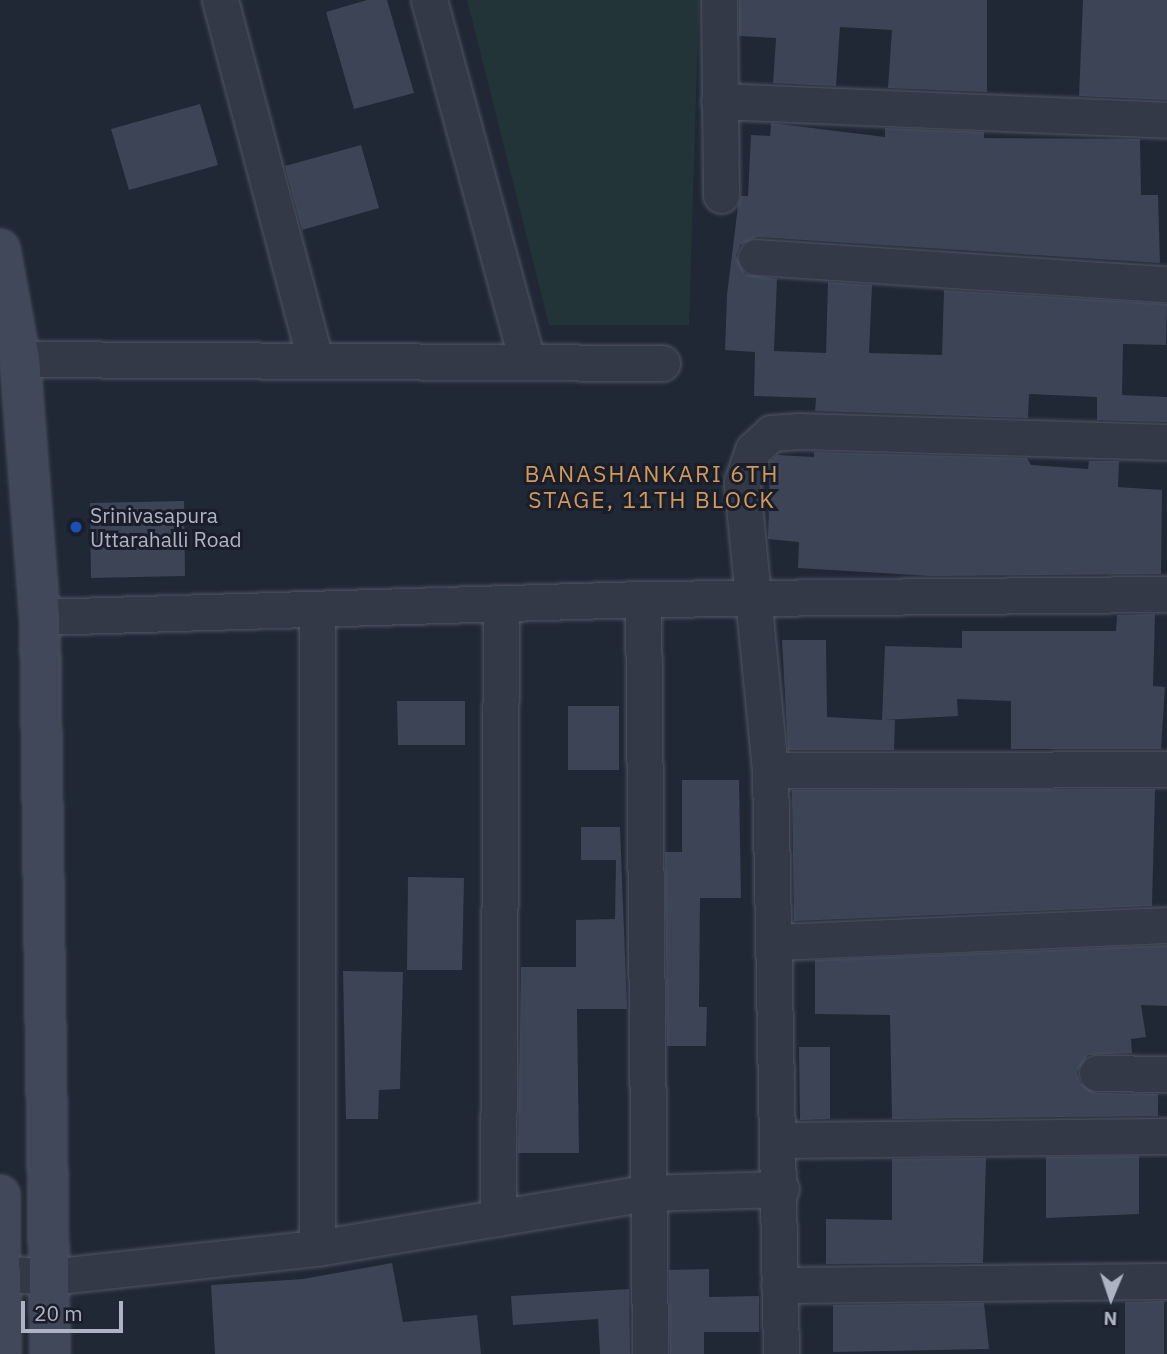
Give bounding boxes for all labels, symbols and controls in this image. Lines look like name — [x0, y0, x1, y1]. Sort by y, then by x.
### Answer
district label: BANASHANKARI 6TH STAGE, 11TH BLOCK — [526, 459, 778, 513]
place label: Srinivasapura Uttarahalli Road — [90, 502, 242, 552]
marker: Srinivasapura Uttarahalli Road — [68, 519, 84, 535]
north arrow — [1076, 1263, 1146, 1333]
scale bar — [24, 1288, 126, 1332]
text: 20 m — [34, 1299, 83, 1327]
text: N — [1103, 1307, 1118, 1331]

